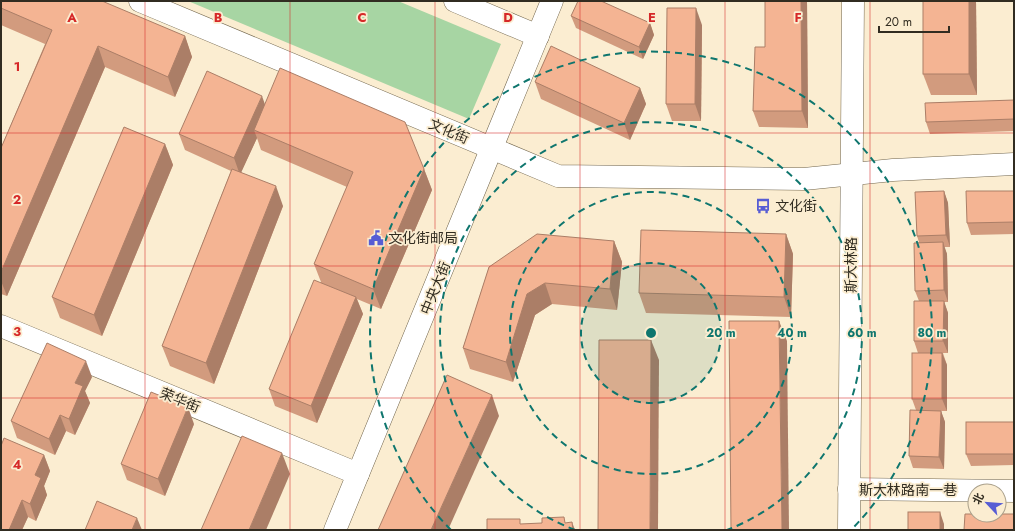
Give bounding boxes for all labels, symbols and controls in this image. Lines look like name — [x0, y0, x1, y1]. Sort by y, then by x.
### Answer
text: A — [66, 8, 77, 27]
text: B — [214, 8, 223, 27]
text: C — [357, 8, 367, 27]
text: D — [503, 8, 513, 27]
text: E — [648, 8, 656, 27]
text: F — [794, 8, 802, 27]
scale bar — [879, 8, 949, 34]
text: 20 m — [885, 13, 912, 31]
text: 1 — [14, 57, 20, 76]
street label: 文化街 — [426, 114, 472, 148]
text: 2 — [13, 190, 21, 209]
place label: 文化街 — [775, 196, 817, 216]
bus stop icon: 文化街 — [754, 197, 772, 215]
place label: 文化街邮局 — [388, 228, 458, 248]
public building icon: 文化街邮局 — [367, 229, 385, 247]
street label: 斯大林路 — [841, 237, 861, 293]
street label: 中央大街 — [415, 258, 455, 318]
text: 3 — [13, 322, 21, 341]
text: 20 m — [706, 324, 736, 342]
text: 40 m — [777, 324, 807, 342]
text: 60 m — [847, 324, 877, 342]
text: 80 m — [918, 324, 947, 342]
centre of rings — [644, 326, 658, 340]
street label: 荣华街 — [157, 383, 203, 417]
text: 4 — [12, 455, 22, 474]
street label: 斯大林路南一巷 — [859, 480, 957, 500]
north arrow — [967, 483, 1007, 523]
text: 北 — [968, 490, 988, 507]

